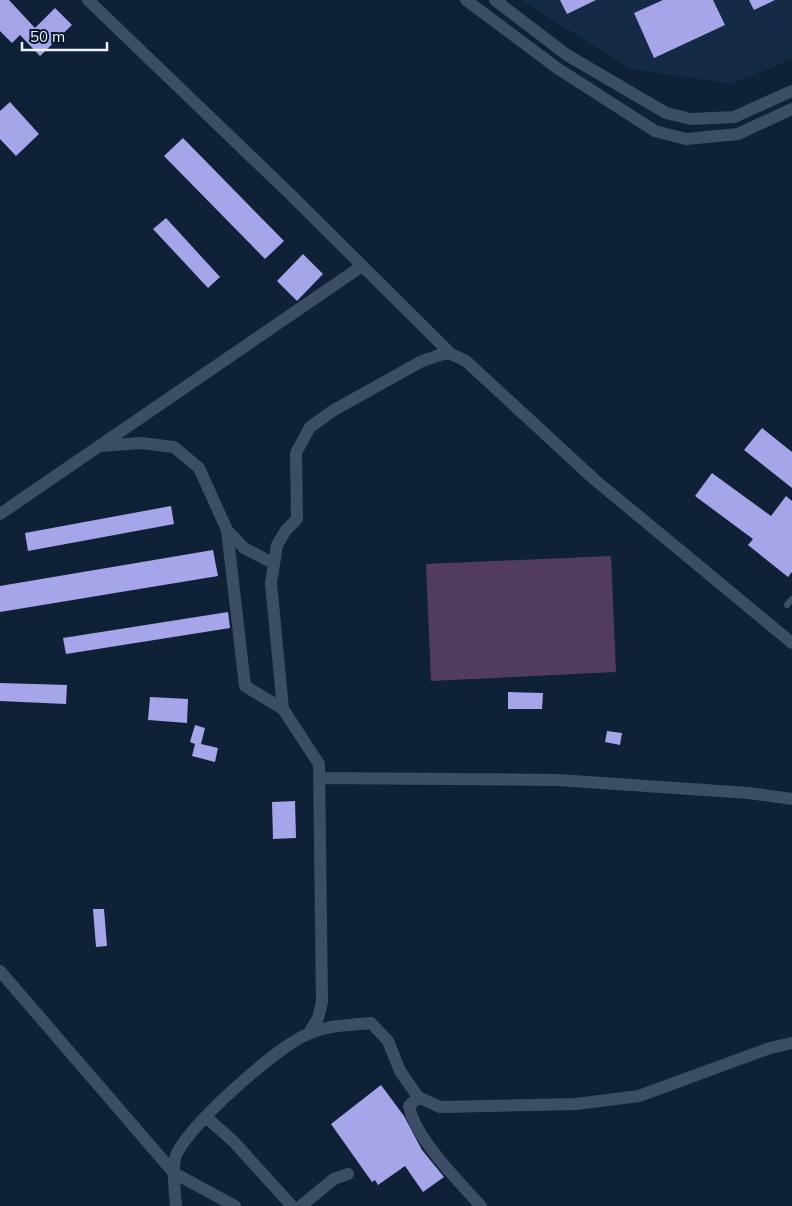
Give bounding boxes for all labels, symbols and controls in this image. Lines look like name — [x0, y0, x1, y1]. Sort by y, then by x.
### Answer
scale bar — [22, 20, 108, 52]
text: 50 m — [30, 27, 65, 46]

